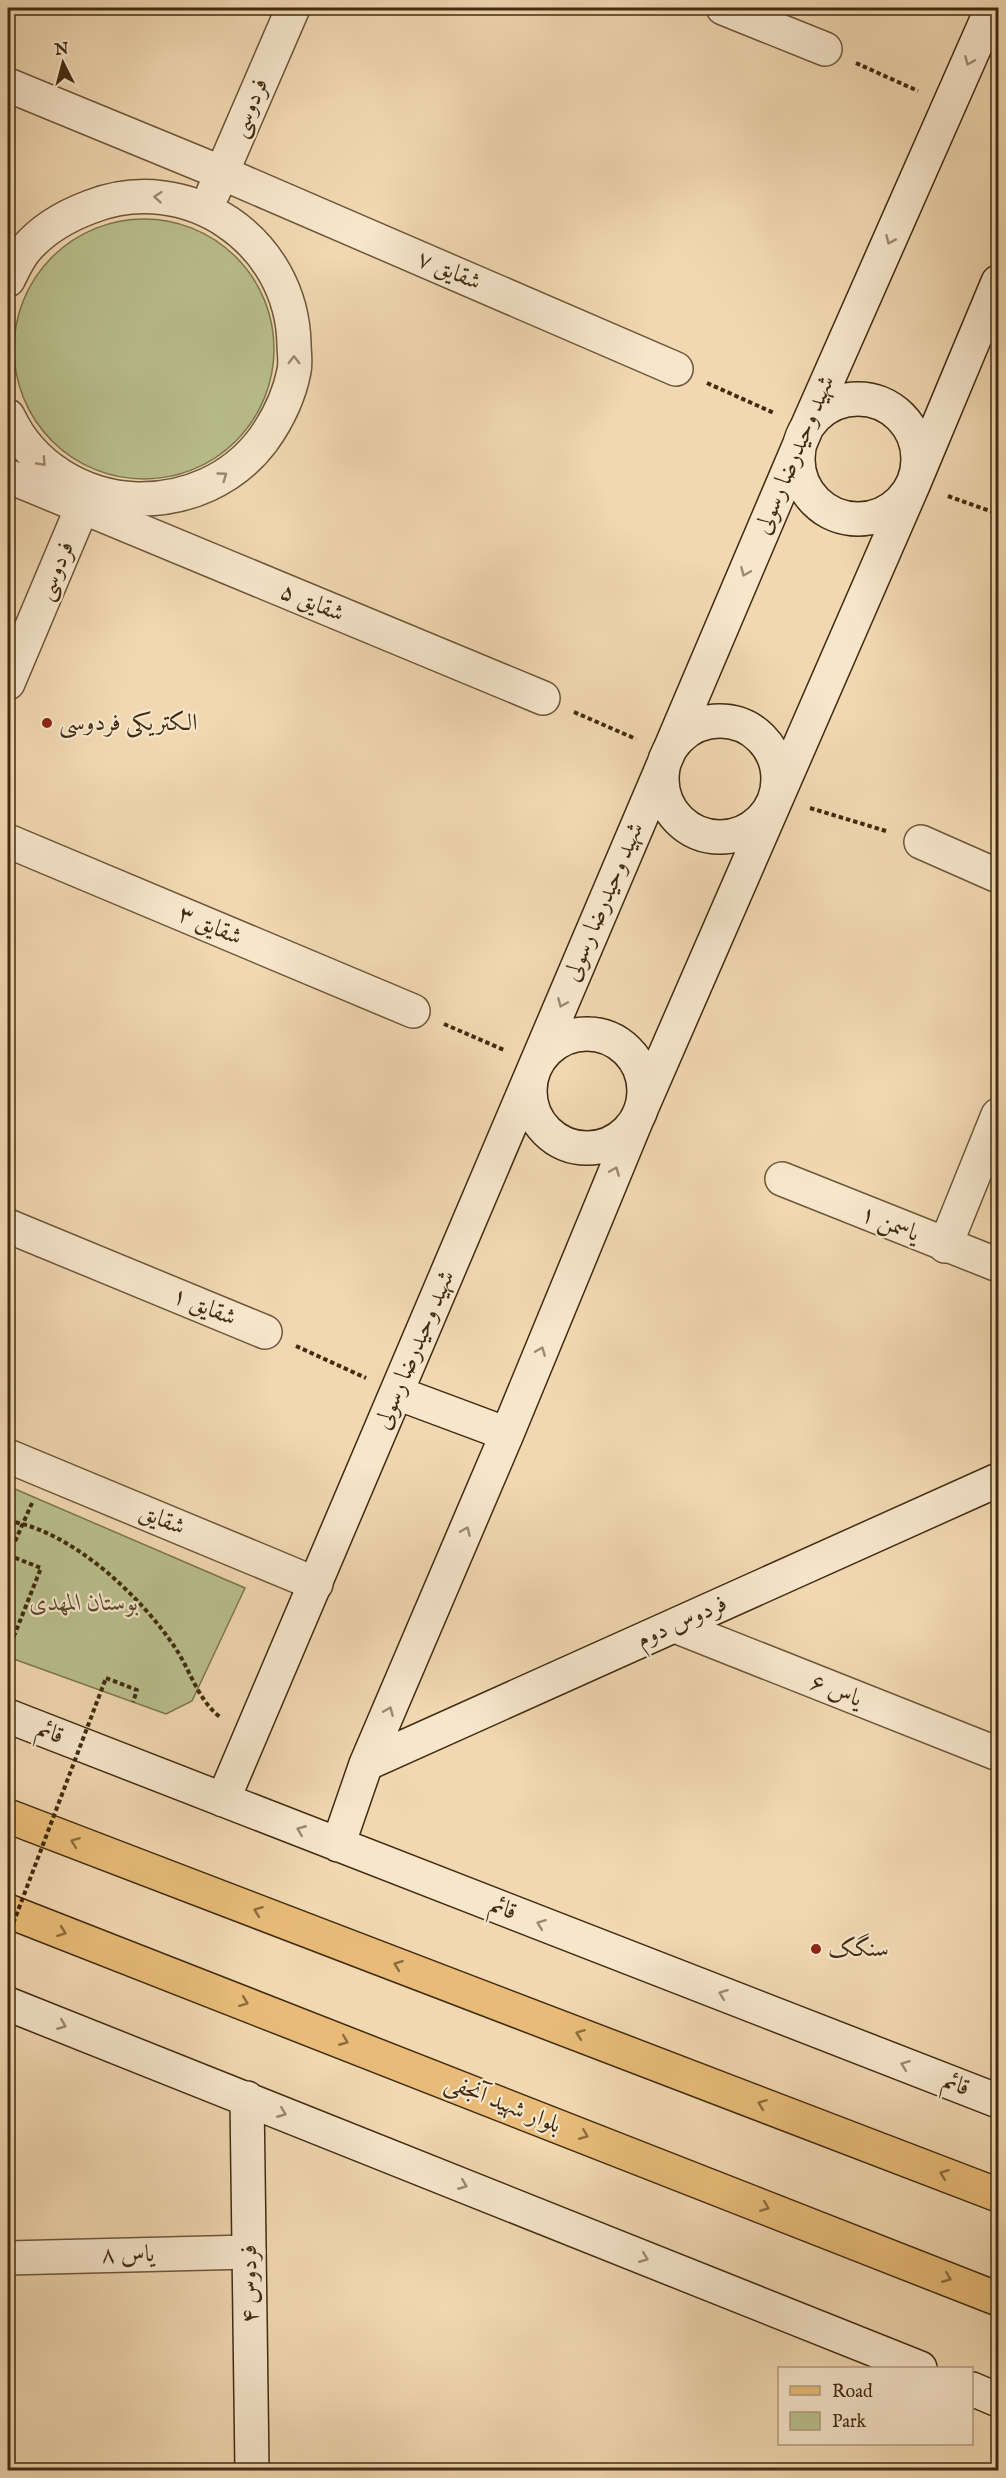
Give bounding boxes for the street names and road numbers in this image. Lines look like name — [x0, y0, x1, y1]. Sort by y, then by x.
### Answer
street label: فردوسی — [224, 74, 276, 142]
street label: شقایق ۷ — [412, 244, 486, 298]
street label: شهید وحیدرضا رسولی — [748, 371, 842, 539]
street label: فردوسی — [30, 537, 82, 605]
street label: شقایق ۵ — [275, 576, 349, 630]
street label: شهید وحیدرضا رسولی — [557, 818, 651, 986]
street label: شقایق ۳ — [173, 899, 247, 953]
street label: یاسمن ۱ — [856, 1198, 925, 1250]
street label: شهید وحیدرضا رسولی — [368, 1266, 462, 1434]
street label: شقایق ۱ — [167, 1280, 241, 1334]
street label: شقایق — [134, 1497, 190, 1543]
street label: فردوس دوم — [632, 1588, 734, 1659]
street label: یاس ۶ — [806, 1667, 868, 1716]
street label: قائم — [30, 1714, 68, 1756]
street label: قائم — [483, 1890, 521, 1932]
street label: قائم — [936, 2066, 974, 2108]
street label: بلوار شهید آنجفی — [440, 2067, 566, 2141]
street label: یاس ۸ — [101, 2239, 156, 2271]
street label: فردوس ۴ — [234, 2244, 266, 2324]

